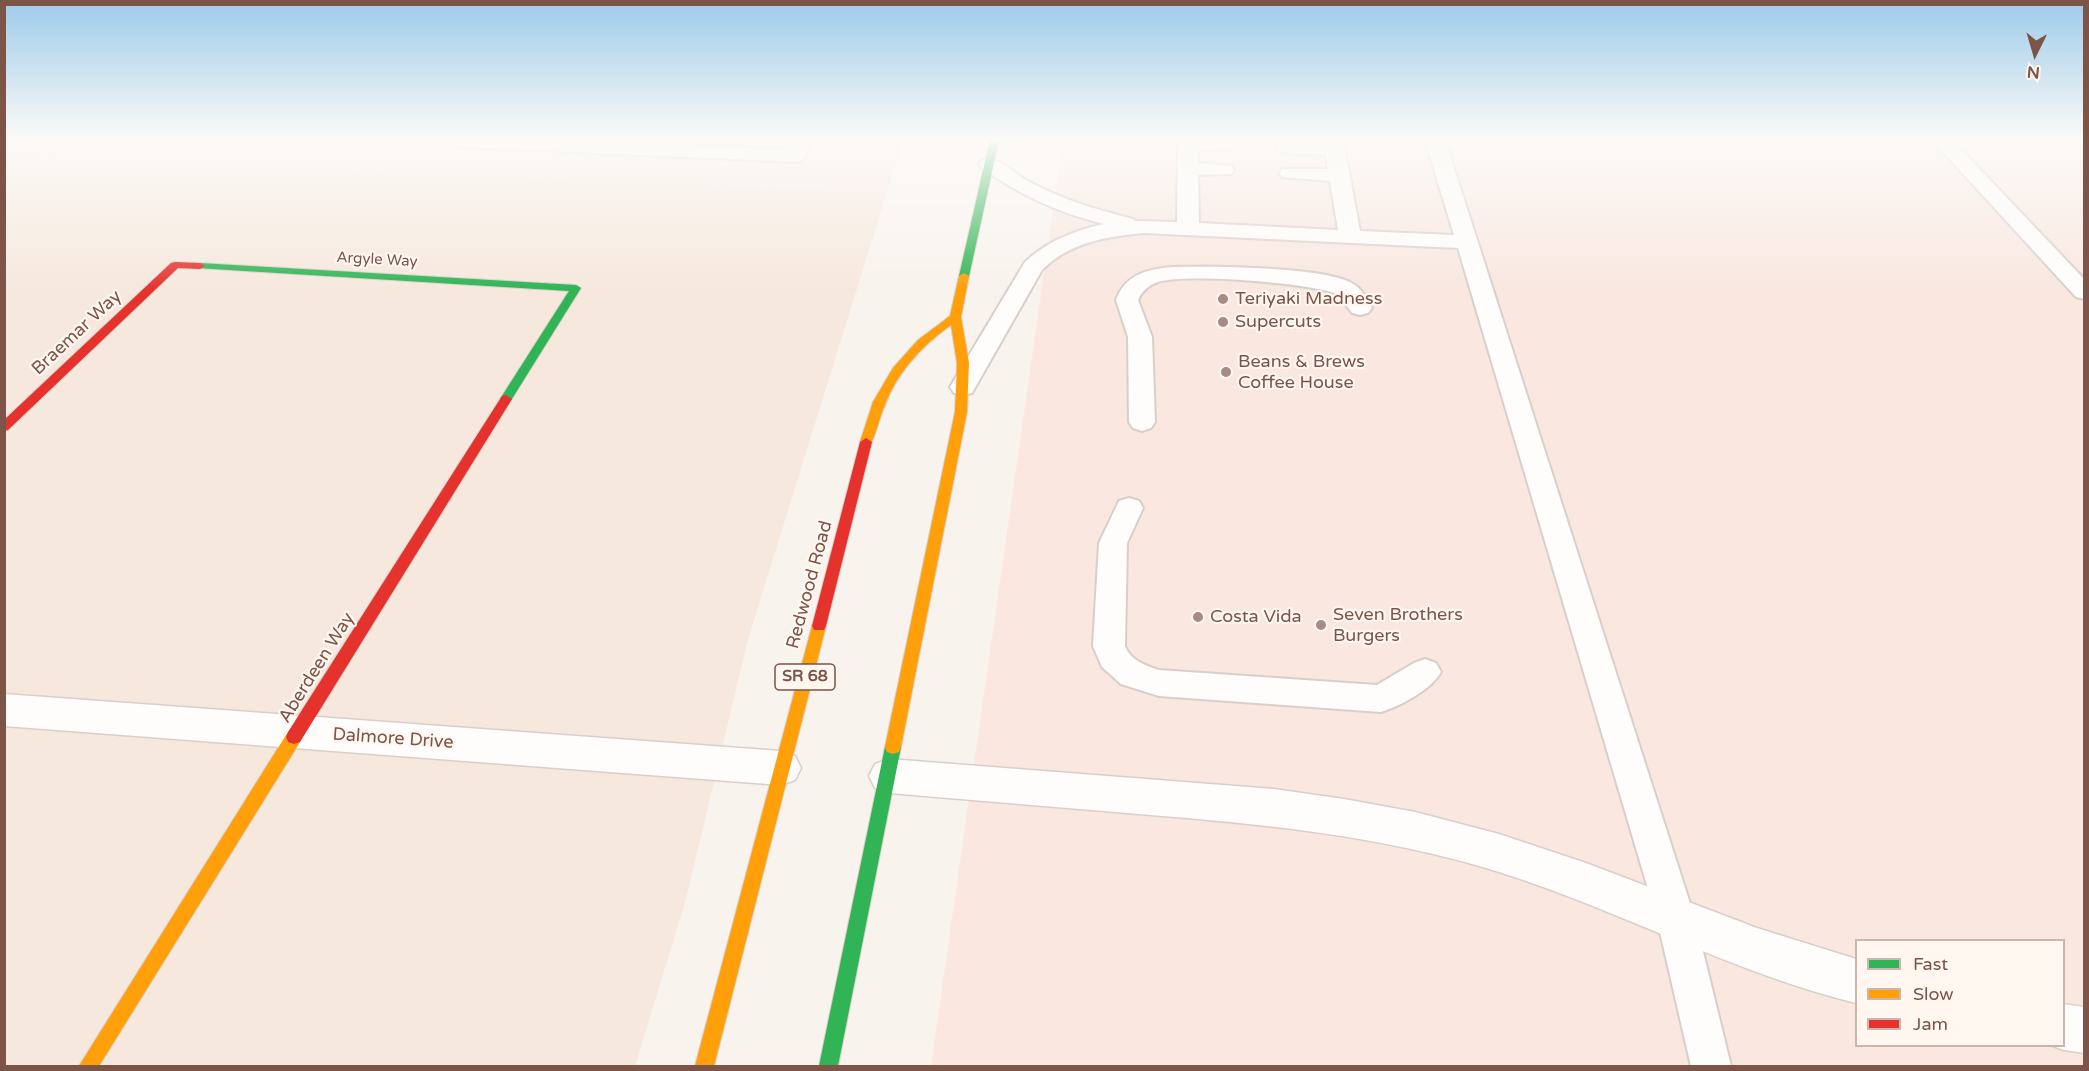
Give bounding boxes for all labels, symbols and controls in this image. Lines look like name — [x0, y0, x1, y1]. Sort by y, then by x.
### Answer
north arrow — [2005, 24, 2065, 84]
text: N — [2026, 61, 2041, 82]
street label: Argyle Way — [336, 249, 418, 271]
street label: Braemar Way — [28, 286, 126, 380]
place label: Teriyaki Madness — [1235, 288, 1382, 310]
marker: Teriyaki Madness — [1216, 292, 1230, 306]
place label: Supercuts — [1235, 311, 1321, 333]
marker: Supercuts — [1216, 315, 1230, 329]
place label: Beans & Brews Coffee House — [1238, 351, 1365, 394]
marker: Beans & Brews Coffee House — [1219, 365, 1233, 379]
street label: Redwood Road — [783, 519, 837, 651]
place label: Seven Brothers Burgers — [1333, 604, 1463, 646]
place label: Costa Vida — [1210, 606, 1302, 628]
street label: Aberdeen Way — [274, 609, 360, 727]
marker: Costa Vida — [1191, 610, 1205, 624]
marker: Seven Brothers Burgers — [1314, 618, 1328, 632]
road number: SR 68 — [775, 664, 835, 690]
street label: Dalmore Drive — [332, 724, 454, 754]
legend — [1855, 939, 2065, 1047]
text: Fast — [1913, 953, 1948, 975]
text: Slow — [1913, 983, 1954, 1005]
text: Jam — [1913, 1013, 1948, 1035]

